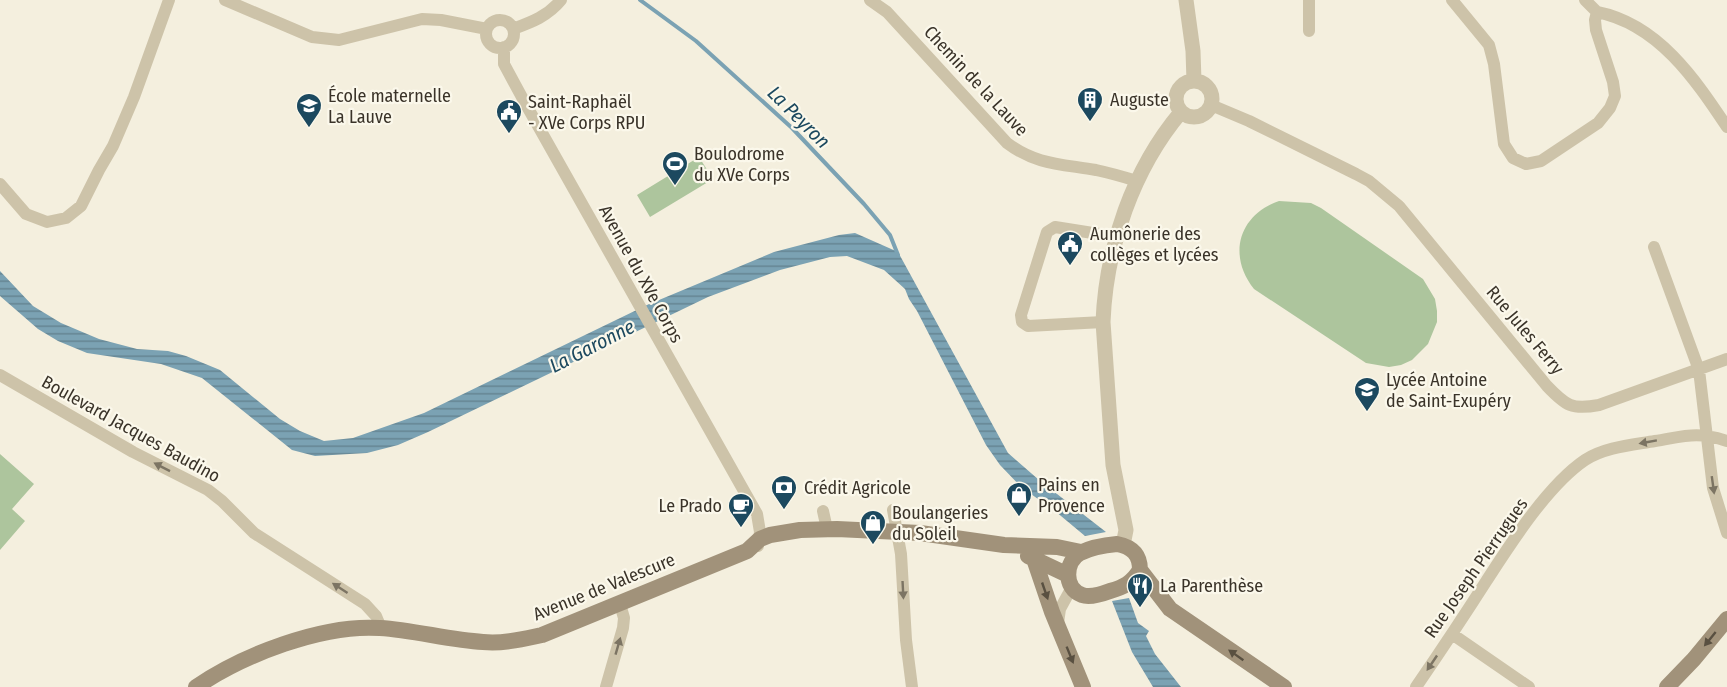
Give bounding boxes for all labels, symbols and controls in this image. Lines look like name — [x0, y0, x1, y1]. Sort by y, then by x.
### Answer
street label: Chemin de la Lauve — [919, 21, 1033, 141]
water label: La Peyron — [763, 81, 835, 153]
place label: École maternelle La Lauve — [328, 84, 451, 128]
building icon: Auguste — [1075, 85, 1105, 123]
place label: Auguste — [1110, 89, 1169, 111]
school or university icon: École maternelle La Lauve — [294, 91, 324, 129]
place label: Saint-Raphaël - XVe Corps RPU — [528, 91, 645, 134]
public building icon: Saint-Raphaël - XVe Corps RPU — [494, 97, 524, 135]
place label: Boulodrome du XVe Corps — [694, 143, 790, 186]
sports icon: Boulodrome du XVe Corps — [660, 149, 690, 187]
street label: Avenue du XVe Corps — [594, 201, 688, 347]
place label: Aumônerie des collèges et lycées — [1090, 223, 1219, 266]
public building icon: Aumônerie des collèges et lycées — [1055, 229, 1085, 267]
street label: Rue Jules Ferry — [1482, 281, 1568, 379]
water label: La Garonne — [545, 314, 639, 378]
place label: Lycée Antoine de Saint-Exupéry — [1386, 369, 1511, 412]
street label: Boulevard Jacques Baudino — [38, 371, 224, 487]
school or university icon: Lycée Antoine de Saint-Exupéry — [1352, 375, 1382, 413]
one-way arrow — [1639, 438, 1658, 447]
one-way arrow — [154, 463, 171, 472]
bank icon: Crédit Agricole — [769, 473, 799, 511]
place label: Pains en Provence — [1038, 474, 1105, 517]
one-way arrow — [1708, 475, 1717, 494]
place label: Crédit Agricole — [804, 477, 911, 499]
shop icon: Pains en Provence — [1004, 480, 1034, 518]
cafe icon: Le Prado — [726, 491, 756, 529]
street label: Rue Joseph Pierrugues — [1419, 494, 1533, 642]
place label: Le Prado — [659, 495, 722, 517]
place label: Boulangeries du Soleil — [892, 502, 988, 545]
shop icon: Boulangeries du Soleil — [858, 508, 888, 546]
street label: Avenue de Valescure — [530, 548, 678, 625]
restaurant icon: La Parenthèse — [1125, 571, 1155, 609]
place label: La Parenthèse — [1160, 575, 1263, 597]
one-way arrow — [899, 581, 908, 600]
one-way arrow — [1041, 582, 1050, 600]
one-way arrow — [332, 583, 348, 594]
one-way arrow — [1704, 631, 1717, 647]
one-way arrow — [613, 637, 623, 655]
one-way arrow — [1066, 646, 1075, 664]
one-way arrow — [1228, 649, 1244, 661]
one-way arrow — [1426, 654, 1438, 670]

